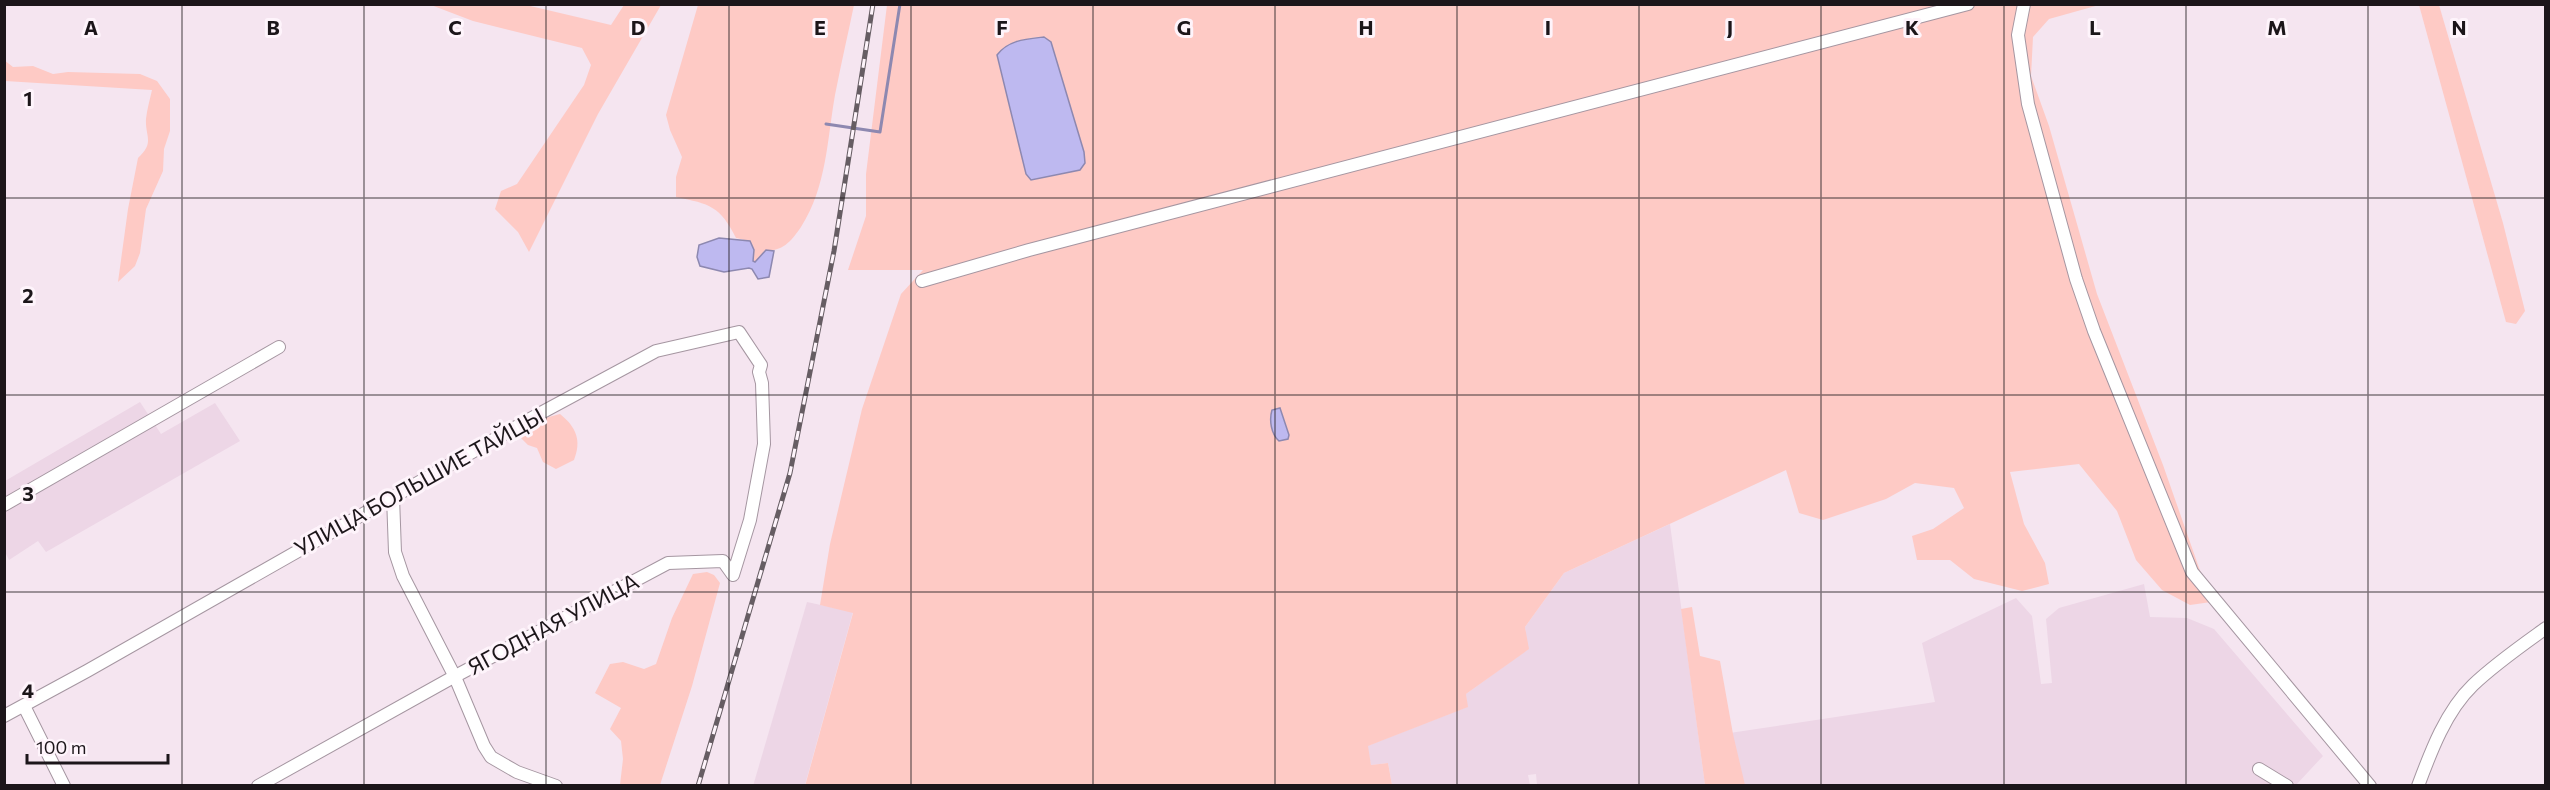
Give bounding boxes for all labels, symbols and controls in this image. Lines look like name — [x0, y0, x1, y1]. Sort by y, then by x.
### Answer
text: A — [84, 15, 98, 39]
text: B — [266, 15, 280, 39]
text: C — [448, 15, 462, 39]
text: D — [631, 15, 645, 39]
text: E — [814, 15, 826, 39]
text: F — [996, 15, 1008, 39]
text: G — [1177, 15, 1191, 39]
text: H — [1359, 15, 1374, 39]
text: I — [1545, 15, 1551, 39]
text: J — [1727, 15, 1733, 39]
text: K — [1905, 15, 1919, 39]
text: L — [2089, 15, 2101, 39]
text: M — [2267, 15, 2287, 39]
text: N — [2452, 15, 2467, 39]
text: 1 — [23, 86, 33, 110]
text: 2 — [22, 283, 34, 307]
street label: УЛИЦА БОЛЬШИЕ ТАЙЦЫ — [289, 402, 548, 562]
text: 3 — [22, 481, 34, 505]
street label: ЯГОДНАЯ УЛИЦА — [463, 567, 643, 680]
text: 4 — [22, 678, 34, 702]
scale bar — [27, 727, 168, 765]
text: 100 m — [36, 736, 86, 758]

